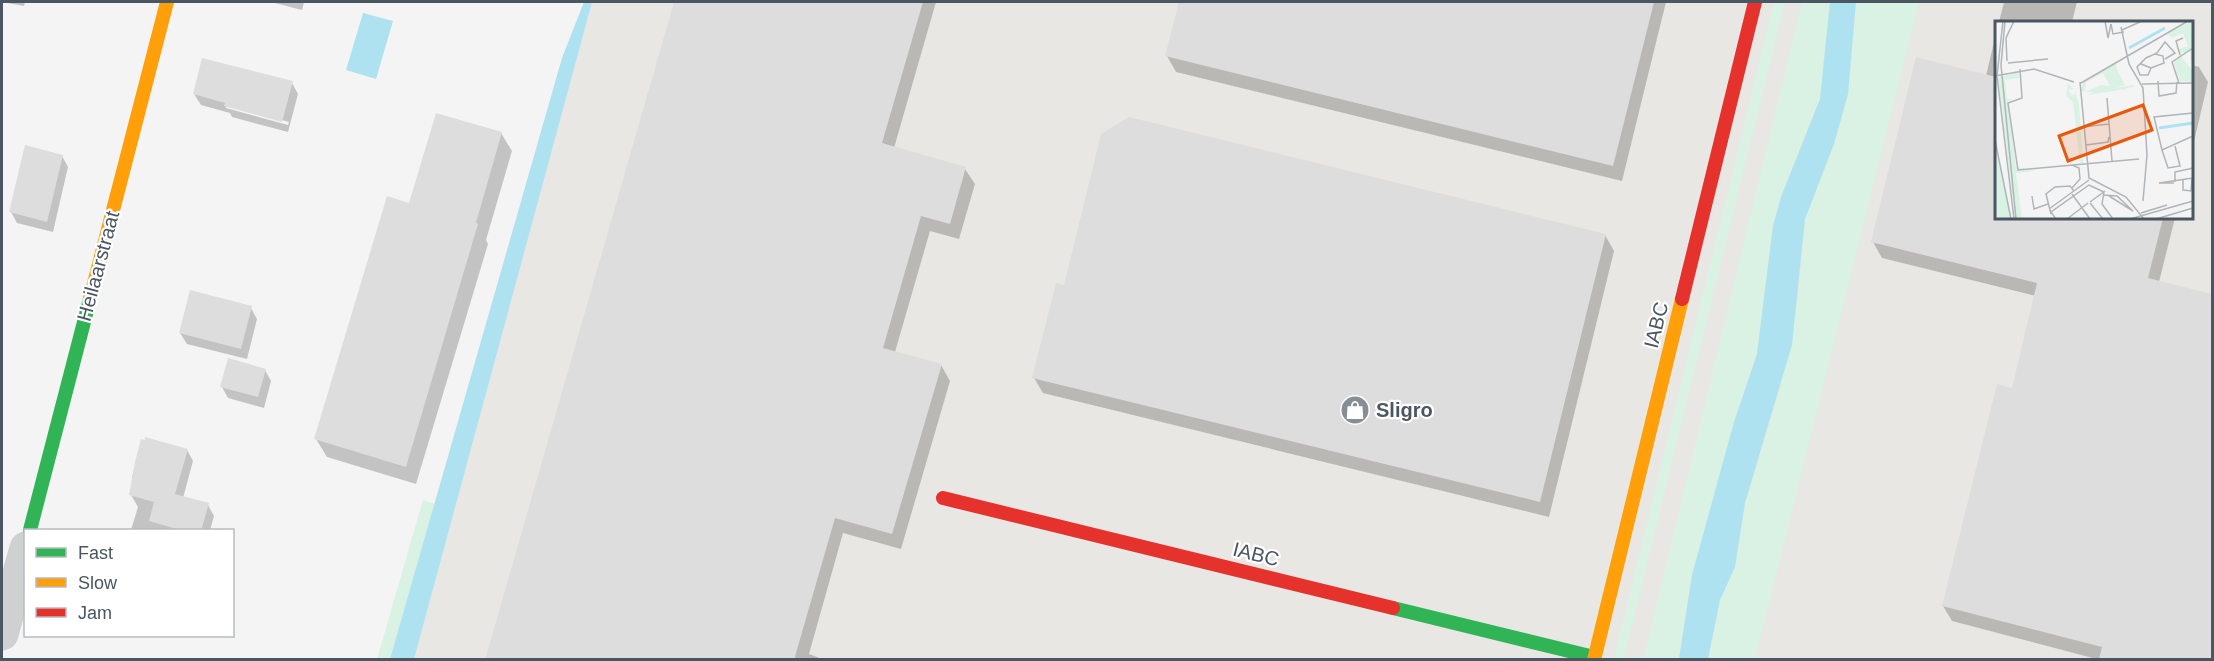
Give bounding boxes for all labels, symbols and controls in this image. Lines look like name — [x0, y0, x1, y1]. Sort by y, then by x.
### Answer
inset map — [1995, 21, 2193, 219]
street label: Heilaarstraat — [73, 208, 123, 324]
street label: IABC — [1640, 300, 1672, 350]
shop icon: Sligro — [1339, 394, 1371, 426]
place label: Sligro — [1376, 399, 1433, 421]
legend — [24, 529, 234, 637]
street label: IABC — [1231, 538, 1281, 570]
text: Fast — [78, 543, 113, 563]
text: Slow — [78, 573, 118, 593]
text: Jam — [78, 603, 112, 623]

